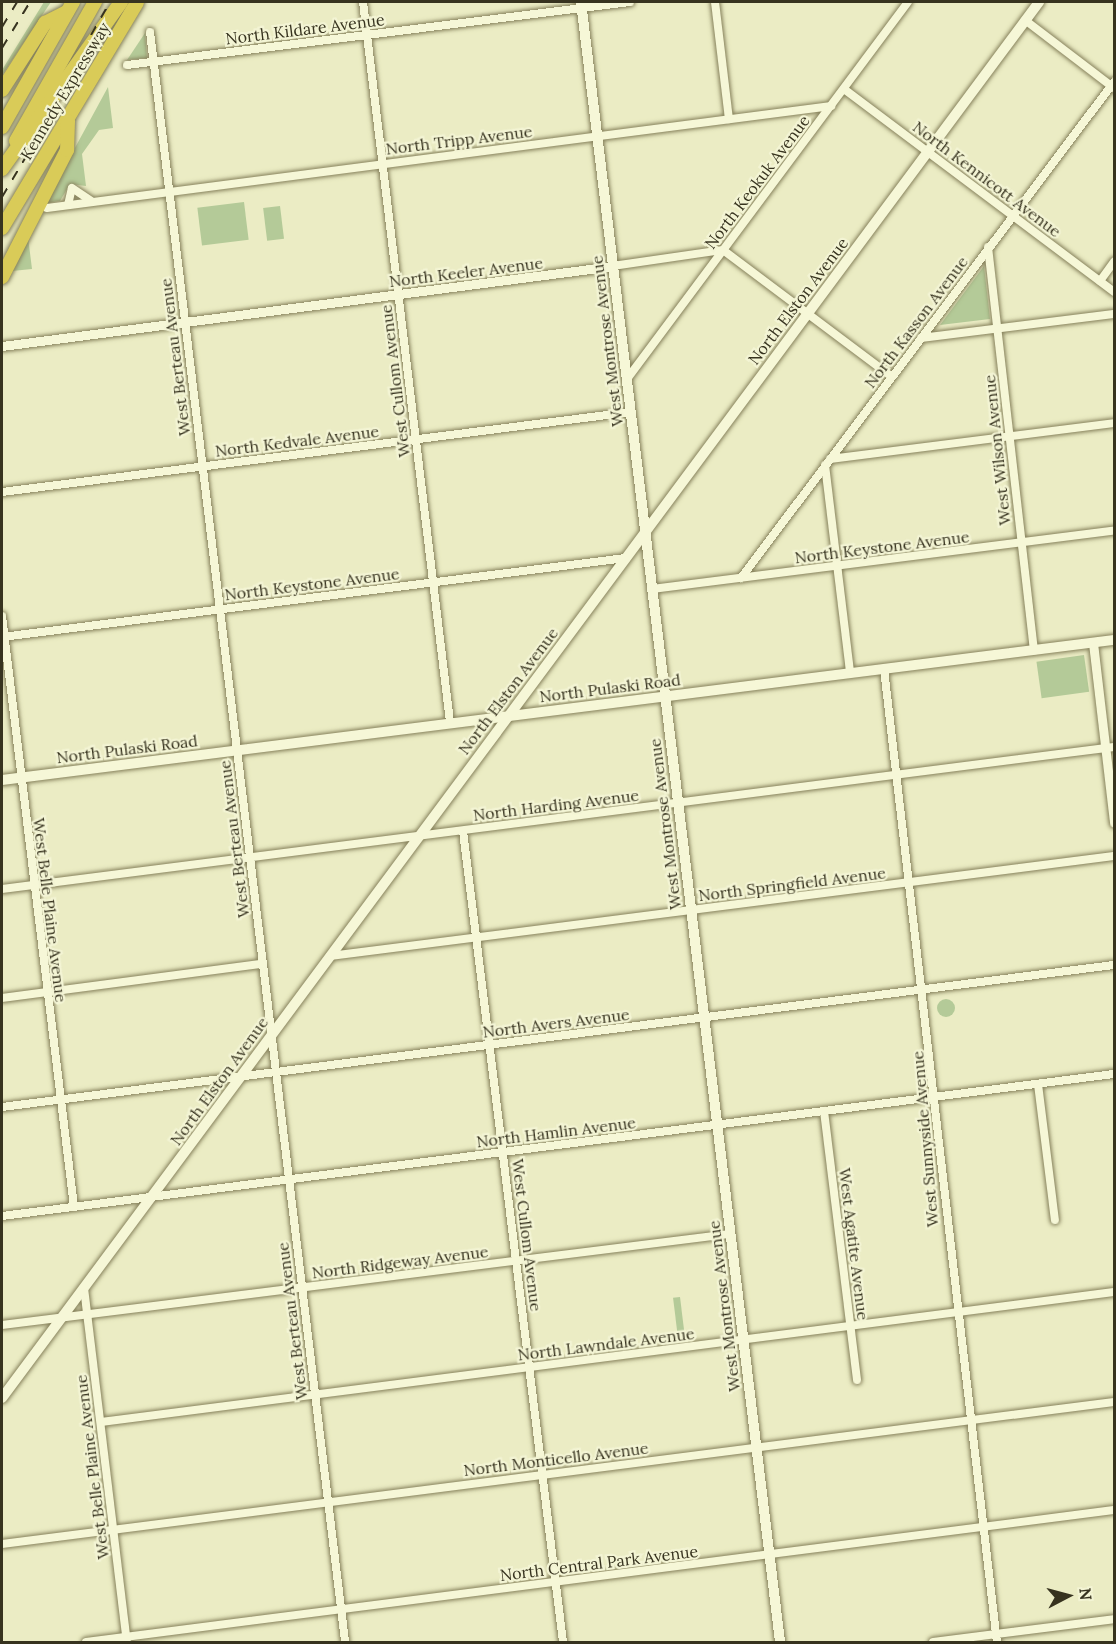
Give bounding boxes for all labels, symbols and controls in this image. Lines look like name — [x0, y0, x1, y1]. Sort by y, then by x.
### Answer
street label: North Kildare Avenue — [224, 10, 386, 48]
street label: Kennedy Expressway — [16, 19, 114, 163]
street label: North Keokuk Avenue — [700, 111, 814, 253]
street label: North Kennicott Avenue — [909, 117, 1065, 241]
street label: North Tripp Avenue — [385, 121, 533, 159]
street label: North Elston Avenue — [744, 234, 852, 368]
street label: North Kasson Avenue — [860, 252, 972, 392]
street label: North Keeler Avenue — [388, 253, 544, 291]
street label: West Montrose Avenue — [587, 254, 627, 428]
street label: West Berteau Avenue — [156, 277, 194, 437]
street label: West Cullom Avenue — [376, 304, 414, 458]
street label: West Wilson Avenue — [980, 374, 1014, 526]
street label: North Kedvale Avenue — [214, 421, 380, 461]
street label: North Keystone Avenue — [793, 527, 971, 567]
street label: North Keystone Avenue — [223, 564, 401, 604]
street label: North Elston Avenue — [454, 624, 562, 758]
street label: North Pulaski Road — [538, 670, 682, 706]
street label: North Pulaski Road — [55, 731, 199, 767]
street label: West Montrose Avenue — [645, 737, 685, 911]
street label: West Berteau Avenue — [215, 759, 253, 919]
street label: North Harding Avenue — [472, 785, 640, 825]
street label: West Belle Plaine Avenue — [29, 817, 71, 1003]
street label: North Springfield Avenue — [697, 863, 887, 905]
street label: North Avers Avenue — [482, 1004, 630, 1042]
street label: North Elston Avenue — [166, 1013, 272, 1149]
street label: West Sunnyside Avenue — [908, 1050, 942, 1228]
street label: North Hamlin Avenue — [475, 1113, 637, 1151]
street label: West Cullom Avenue — [508, 1158, 546, 1312]
street label: West Agatite Avenue — [835, 1167, 873, 1321]
street label: West Montrose Avenue — [704, 1219, 744, 1393]
street label: West Berteau Avenue — [273, 1241, 311, 1401]
street label: North Ridgeway Avenue — [311, 1242, 489, 1282]
street label: North Lawndale Avenue — [517, 1324, 695, 1364]
street label: West Belle Plaine Avenue — [71, 1374, 113, 1560]
street label: North Monticello Avenue — [462, 1438, 650, 1480]
street label: North Central Park Avenue — [499, 1541, 699, 1585]
north arrow — [1038, 1566, 1098, 1626]
text: N — [1075, 1587, 1096, 1601]

